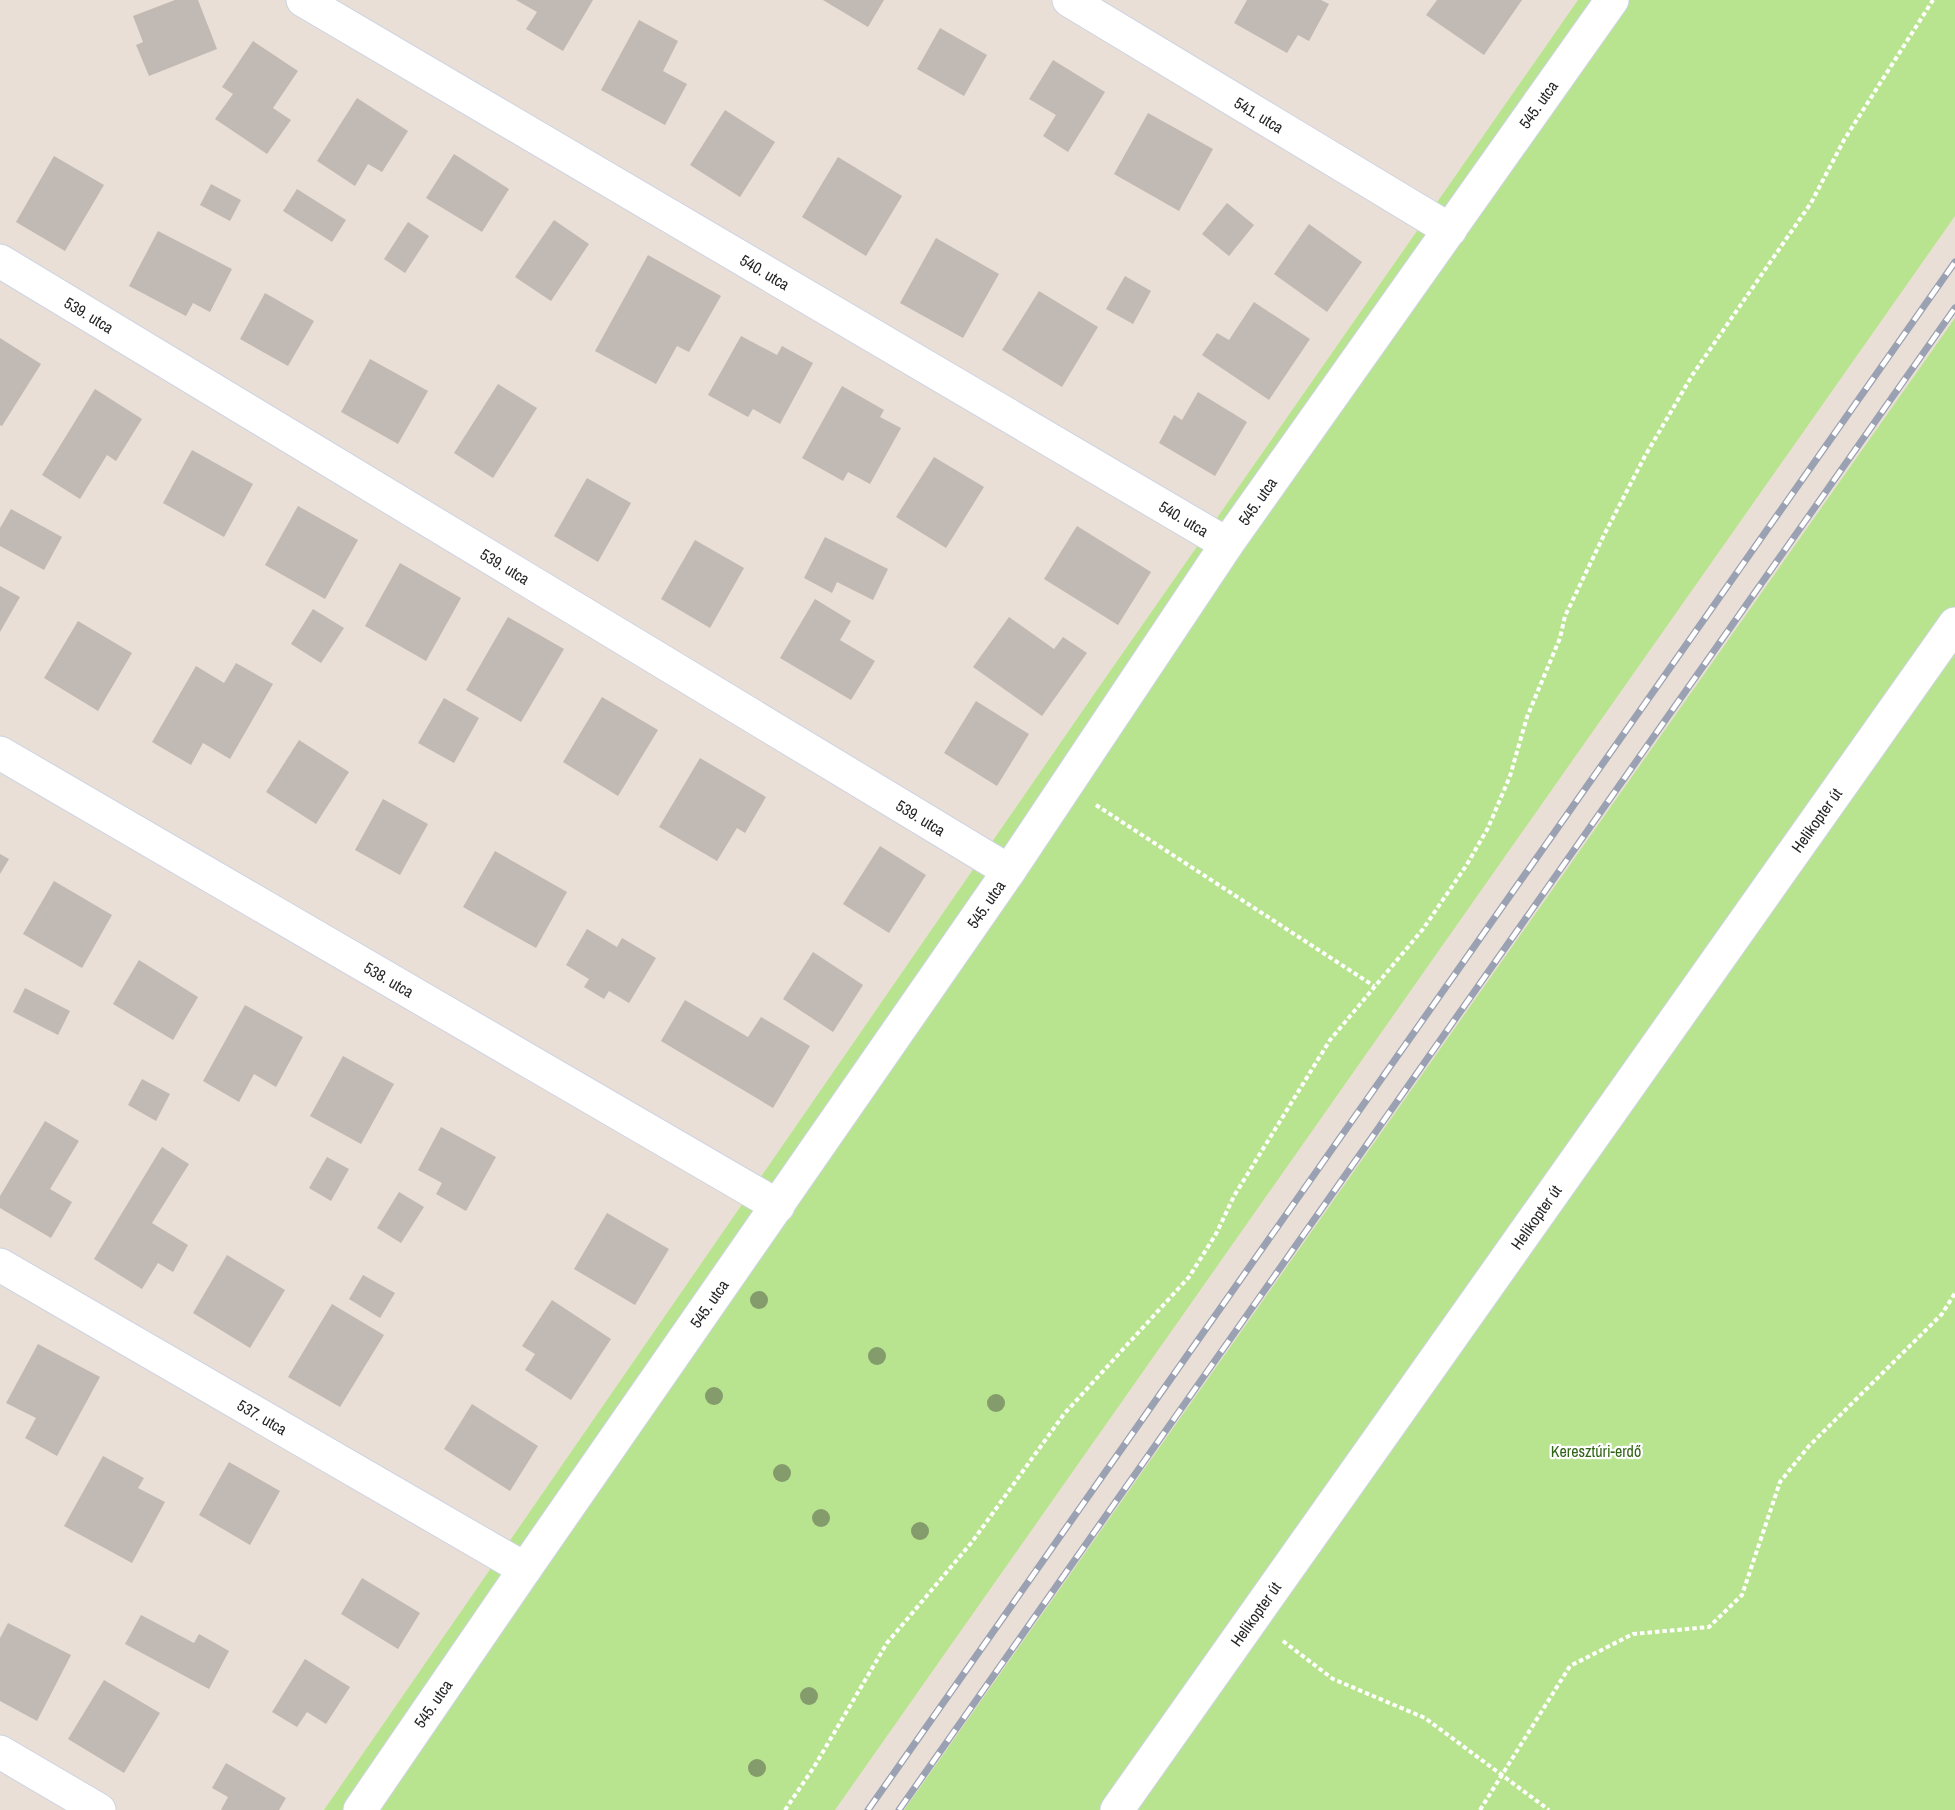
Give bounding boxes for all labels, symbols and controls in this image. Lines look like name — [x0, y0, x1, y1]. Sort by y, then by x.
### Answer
street label: 545. utca — [1514, 75, 1563, 133]
street label: 541. utca — [1230, 91, 1288, 138]
street label: 540. utca — [736, 249, 794, 295]
street label: 539. utca — [60, 291, 118, 339]
street label: 545. utca — [1233, 472, 1282, 530]
street label: 540. utca — [1155, 495, 1213, 542]
street label: 539. utca — [476, 543, 534, 590]
street label: Helikopter út — [1786, 783, 1847, 857]
street label: 539. utca — [892, 794, 950, 841]
street label: 545. utca — [962, 875, 1011, 933]
street label: 538. utca — [360, 956, 418, 1003]
street label: Helikopter út — [1505, 1180, 1567, 1254]
street label: 545. utca — [685, 1275, 734, 1332]
street label: 537. utca — [233, 1394, 292, 1440]
park label: Keresztúri-erdő — [1551, 1440, 1641, 1462]
street label: Helikopter út — [1225, 1577, 1286, 1651]
street label: 545. utca — [409, 1674, 458, 1732]

